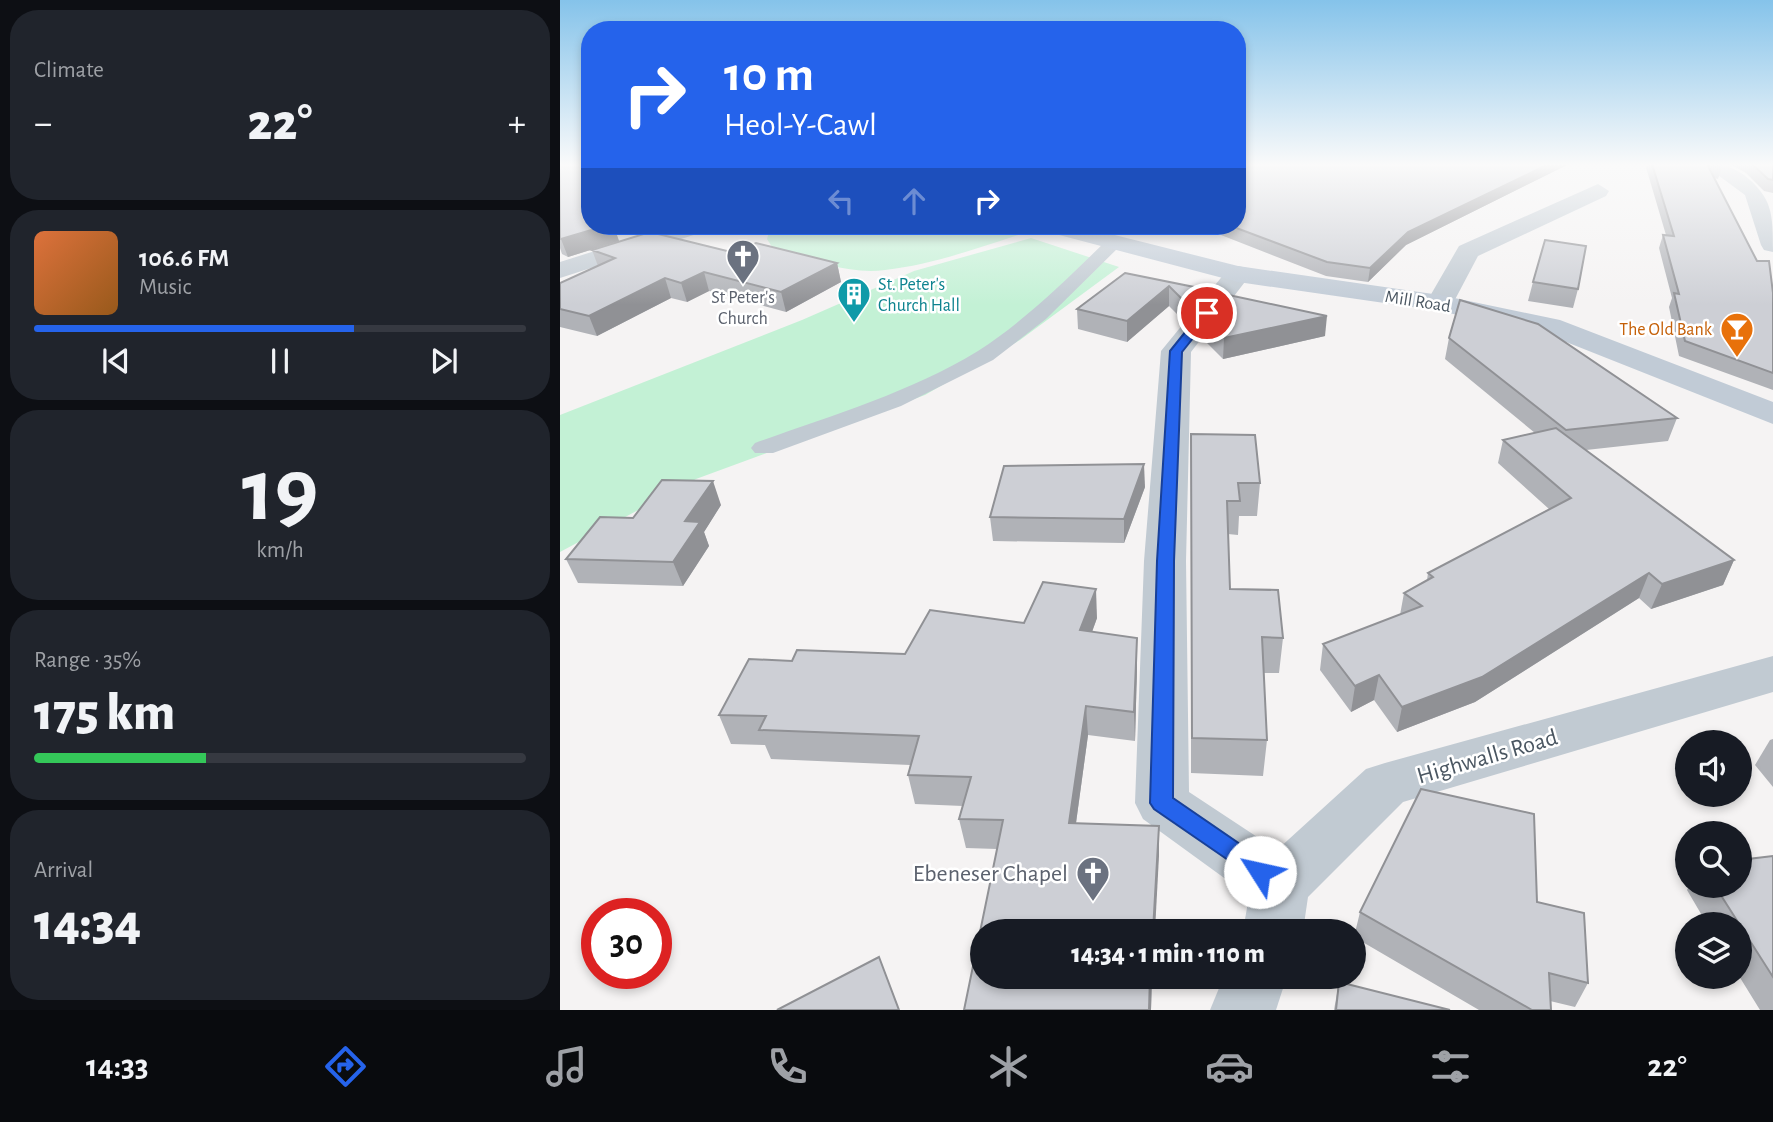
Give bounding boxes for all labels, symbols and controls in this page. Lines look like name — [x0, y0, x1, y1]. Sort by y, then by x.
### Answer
icon: right — [609, 49, 700, 140]
text: 10 m — [724, 51, 814, 100]
text: Climate — [34, 59, 104, 82]
text: 22° — [247, 97, 313, 149]
text: − — [34, 105, 52, 143]
text: + — [508, 105, 526, 143]
text: Heol-Y-Cawl — [724, 109, 877, 141]
icon: left — [822, 182, 860, 220]
icon: ahead — [895, 182, 933, 220]
icon: right — [968, 182, 1006, 220]
church icon: St Peter's Church — [724, 237, 762, 286]
text: 106.6 FM — [139, 245, 229, 271]
building icon: St. Peter's Church Hall — [835, 275, 873, 324]
text: Music — [139, 276, 191, 299]
place label: St. Peter's Church Hall — [878, 276, 960, 315]
pin — [1177, 283, 1237, 343]
street label: Mill Road — [1384, 288, 1452, 316]
place label: St Peter's Church — [711, 289, 775, 328]
icon: arrive — [1188, 294, 1226, 332]
bar icon: The Old Bank — [1718, 310, 1756, 359]
place label: The Old Bank — [1619, 321, 1713, 339]
icon: previous — [97, 342, 135, 380]
icon: pause — [261, 342, 299, 380]
icon: next — [425, 342, 463, 380]
text: 19 — [242, 446, 318, 537]
text: km/h — [256, 539, 304, 562]
text: Range · 35% — [34, 649, 141, 672]
text: 175 km — [34, 687, 175, 739]
street label: Highwalls Road — [1414, 725, 1560, 789]
map controls — [1675, 730, 1752, 989]
button: sound — [1675, 730, 1752, 807]
button: search — [1675, 821, 1752, 898]
position arrow — [1223, 835, 1297, 909]
church icon: Ebeneser Chapel — [1074, 854, 1112, 903]
text: Arrival — [34, 859, 93, 882]
place label: Ebeneser Chapel — [913, 862, 1068, 886]
text: 14:34 — [34, 897, 141, 949]
speed limit sign: 30 — [581, 898, 672, 989]
button: layers — [1675, 912, 1752, 989]
text: 14:34 · 1 min · 110 m — [1071, 941, 1265, 967]
icon: directions — [321, 1042, 370, 1091]
icon: music — [542, 1042, 591, 1091]
icon: phone — [763, 1042, 812, 1091]
icon: climate — [984, 1042, 1033, 1091]
icon: car — [1205, 1042, 1254, 1091]
icon: filters — [1426, 1042, 1475, 1091]
text: 14:33 — [86, 1050, 149, 1082]
text: 22° — [1647, 1050, 1687, 1082]

